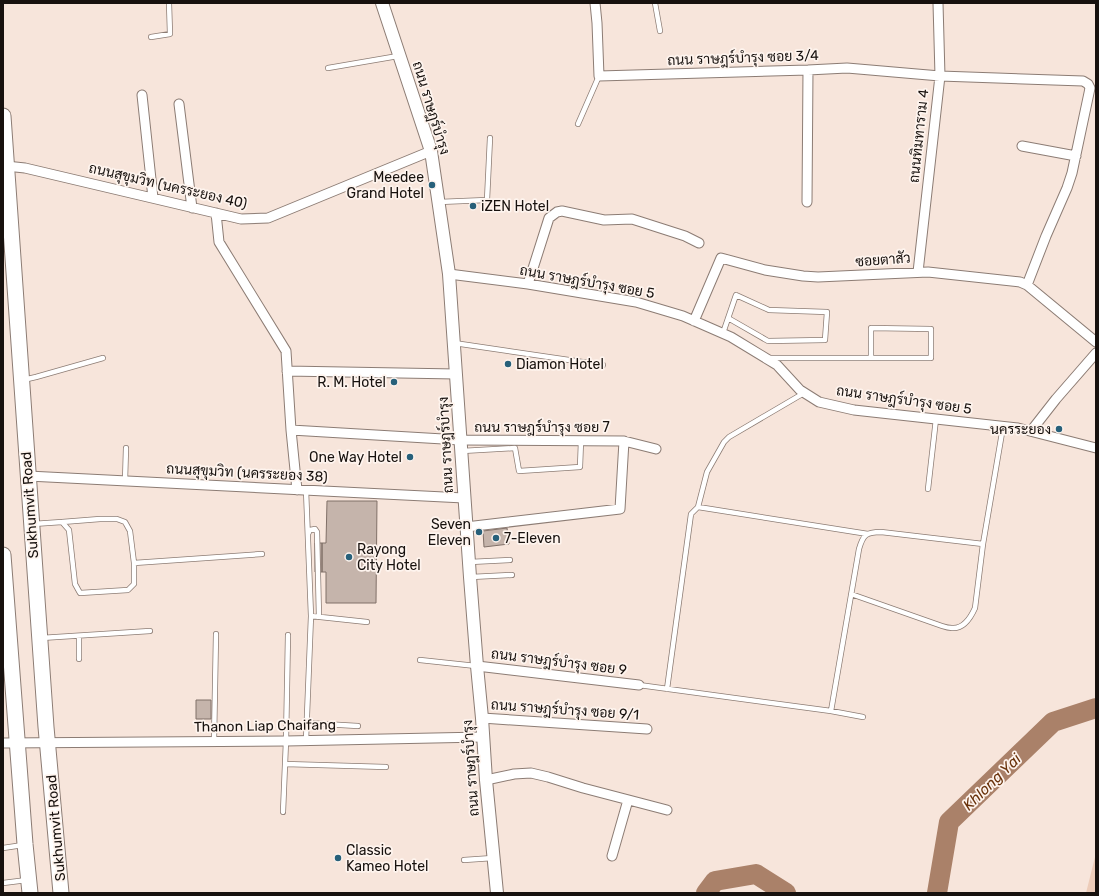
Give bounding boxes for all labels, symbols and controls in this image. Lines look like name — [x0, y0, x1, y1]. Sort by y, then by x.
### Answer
street label: ถนน ราษฎร์บำรุง ซอย 3/4 — [667, 46, 819, 70]
street label: ถนน ราษฎร์บำรุง — [408, 59, 454, 157]
street label: ถนนทิมทาราม 4 — [906, 88, 932, 184]
street label: ถนนสุขุมวิท (นครระยอง 40) — [87, 160, 249, 213]
place label: Meedee Grand Hotel — [347, 169, 424, 202]
marker: Meedee Grand Hotel — [427, 180, 437, 190]
place label: iZEN Hotel — [481, 198, 549, 215]
marker: iZEN Hotel — [468, 201, 478, 211]
street label: ซอยตาสัว — [855, 250, 911, 270]
street label: ถนน ราษฎร์บำรุง ซอย 5 — [518, 261, 656, 303]
place label: Diamon Hotel — [516, 356, 604, 373]
marker: Diamon Hotel — [503, 359, 513, 369]
place label: R. M. Hotel — [317, 374, 386, 391]
marker: R. M. Hotel — [389, 377, 399, 387]
street label: ถนน ราษฎร์บำรุง ซอย 5 — [835, 381, 973, 419]
street label: ถนน ราษฎร์บำรุง — [434, 396, 458, 494]
street label: ถนน ราษฎร์บำรุง ซอย 7 — [474, 418, 610, 437]
place label: นครระยอง — [990, 421, 1051, 438]
marker: นครระยอง — [1054, 424, 1064, 434]
place label: One Way Hotel — [309, 449, 402, 466]
street label: Sukhumvit Road — [18, 451, 42, 559]
marker: One Way Hotel — [405, 452, 415, 462]
street label: ถนนสุขุมวิท (นครระยอง 38) — [166, 460, 328, 487]
place label: Seven Eleven — [428, 516, 471, 549]
marker: Seven Eleven — [474, 527, 484, 537]
place label: 7-Eleven — [504, 530, 561, 547]
marker: 7-Eleven — [491, 533, 501, 543]
place label: Rayong City Hotel — [357, 541, 421, 574]
marker: Rayong City Hotel — [344, 552, 354, 562]
street label: ถนน ราษฎร์บำรุง ซอย 9 — [490, 644, 628, 680]
street label: ถนน ราษฎร์บำรุง ซอย 9/1 — [490, 695, 640, 725]
street label: Thanon Liap Chaifang — [194, 716, 336, 736]
street label: ถนน ราษฎร์บำรุง — [458, 719, 484, 817]
water label: Khlong Yai — [959, 750, 1025, 814]
street label: Sukhumvit Road — [43, 774, 69, 882]
place label: Classic Kameo Hotel — [346, 842, 428, 875]
marker: Classic Kameo Hotel — [333, 853, 343, 863]

